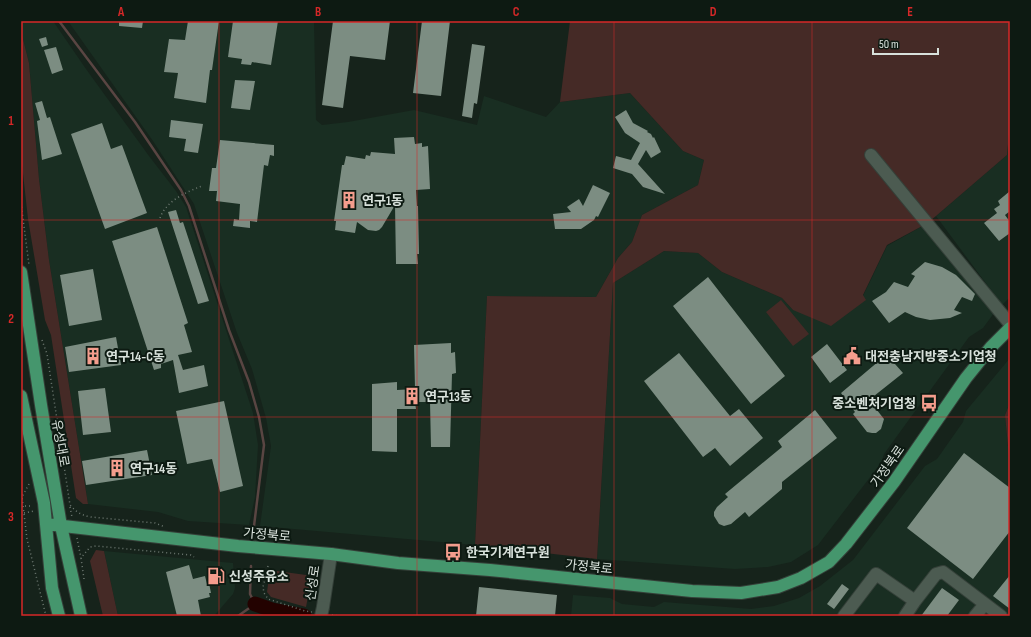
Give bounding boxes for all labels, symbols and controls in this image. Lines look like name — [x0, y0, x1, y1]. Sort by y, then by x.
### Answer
text: A — [117, 4, 125, 20]
text: B — [315, 4, 321, 20]
text: C — [513, 4, 520, 20]
text: D — [710, 4, 717, 20]
text: E — [907, 4, 913, 20]
scale bar — [873, 30, 938, 56]
text: 50 m — [879, 37, 899, 52]
text: 1 — [8, 113, 14, 129]
building icon: 연구1동 — [339, 190, 359, 210]
place label: 연구1동 — [362, 193, 403, 209]
text: 2 — [8, 311, 14, 327]
building icon: 연구14-C동 — [83, 346, 103, 366]
public building icon: 대전충남지방중소기업청 — [842, 346, 862, 366]
place label: 연구14-C동 — [106, 349, 165, 365]
place label: 대전충남지방중소기업청 — [865, 349, 997, 365]
building icon: 연구13동 — [402, 386, 422, 406]
place label: 연구13동 — [425, 389, 472, 405]
bus stop icon: 중소벤처기업청 — [919, 393, 939, 413]
place label: 중소벤처기업청 — [832, 396, 916, 412]
street label: 유성대로 — [48, 418, 72, 468]
street label: 가정북로 — [868, 442, 908, 491]
building icon: 연구14동 — [107, 458, 127, 478]
place label: 연구14동 — [130, 461, 177, 477]
text: 3 — [8, 509, 14, 525]
street label: 가정북로 — [242, 525, 291, 545]
bus stop icon: 한국기계연구원 — [443, 542, 463, 562]
place label: 한국기계연구원 — [466, 545, 550, 561]
street label: 가정북로 — [564, 557, 614, 577]
street label: 신성로 — [302, 564, 324, 602]
fuel station icon: 신성주유소 — [206, 566, 226, 586]
place label: 신성주유소 — [229, 569, 289, 585]

